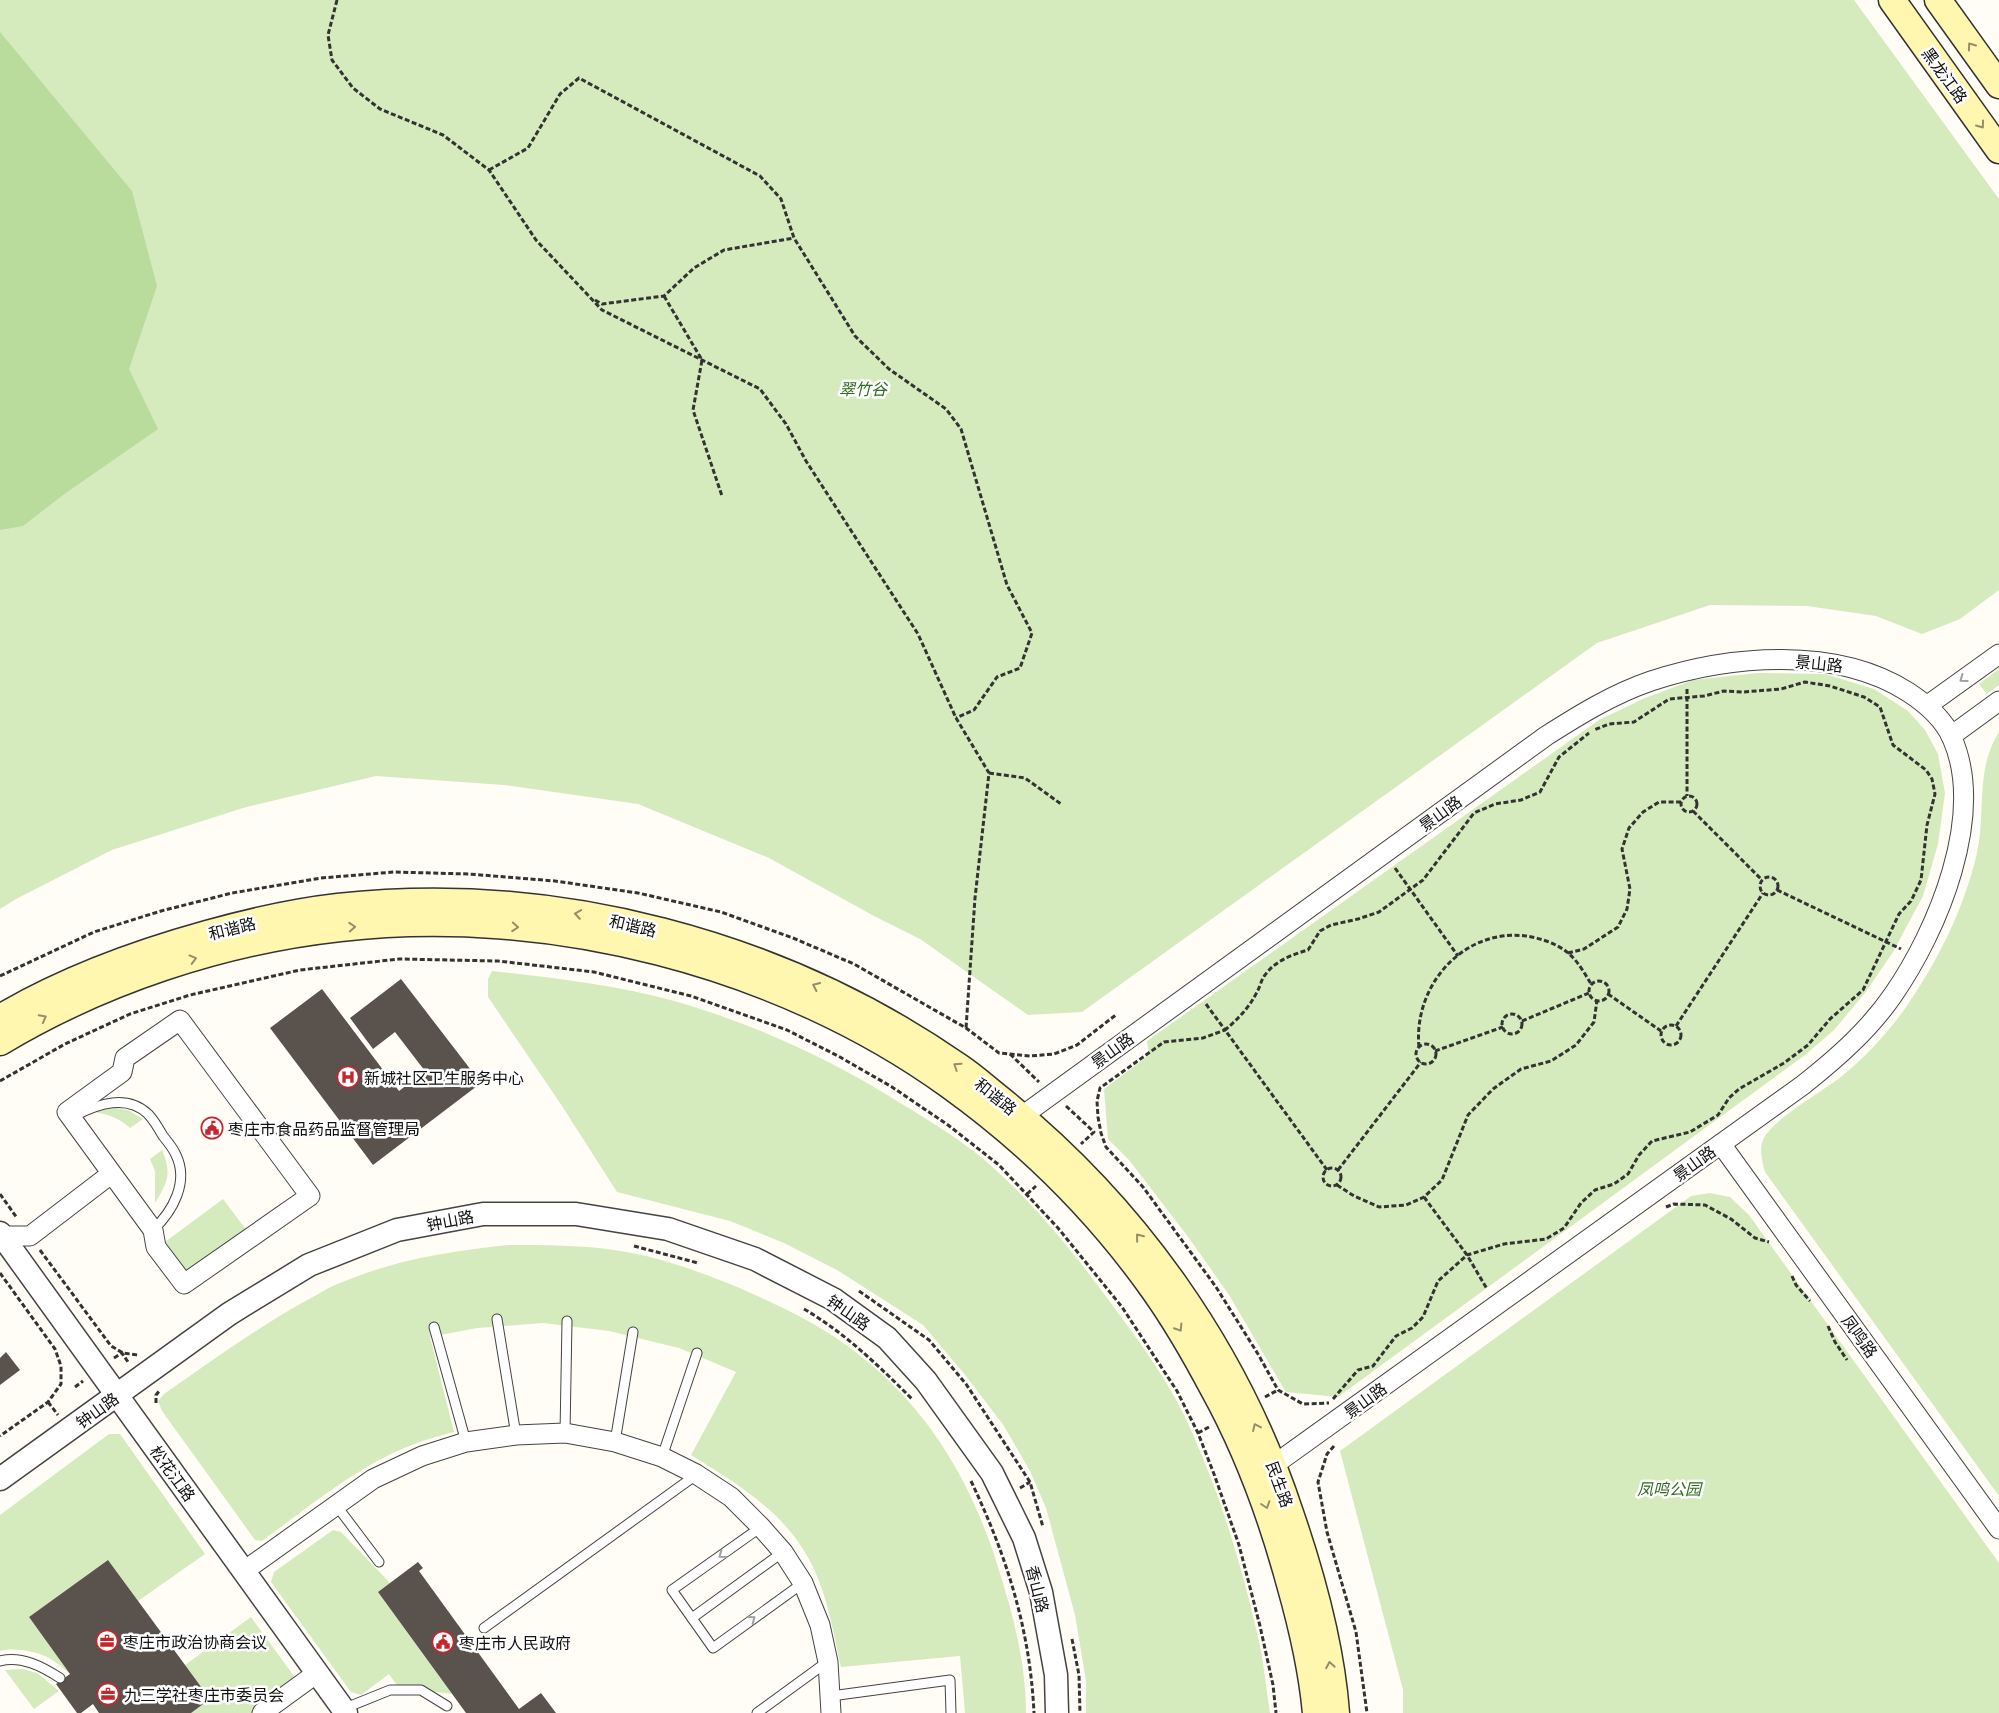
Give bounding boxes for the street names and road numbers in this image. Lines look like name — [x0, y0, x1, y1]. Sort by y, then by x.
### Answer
street label: 黑龙江路 — [1918, 43, 1972, 107]
street label: 景山路 — [1794, 650, 1844, 676]
street label: 景山路 — [1414, 790, 1466, 836]
street label: 和谐路 — [607, 909, 659, 941]
street label: 和谐路 — [206, 912, 258, 944]
street label: 景山路 — [1086, 1027, 1138, 1073]
street label: 和谐路 — [971, 1073, 1021, 1119]
street label: 景山路 — [1668, 1140, 1720, 1186]
street label: 钟山路 — [424, 1205, 476, 1235]
street label: 钟山路 — [823, 1290, 875, 1334]
street label: 凤鸣路 — [1837, 1310, 1883, 1362]
street label: 景山路 — [1339, 1377, 1391, 1423]
street label: 钟山路 — [71, 1387, 123, 1433]
street label: 松花江路 — [146, 1441, 200, 1505]
street label: 民生路 — [1262, 1458, 1298, 1510]
street label: 香山路 — [1022, 1563, 1054, 1615]

